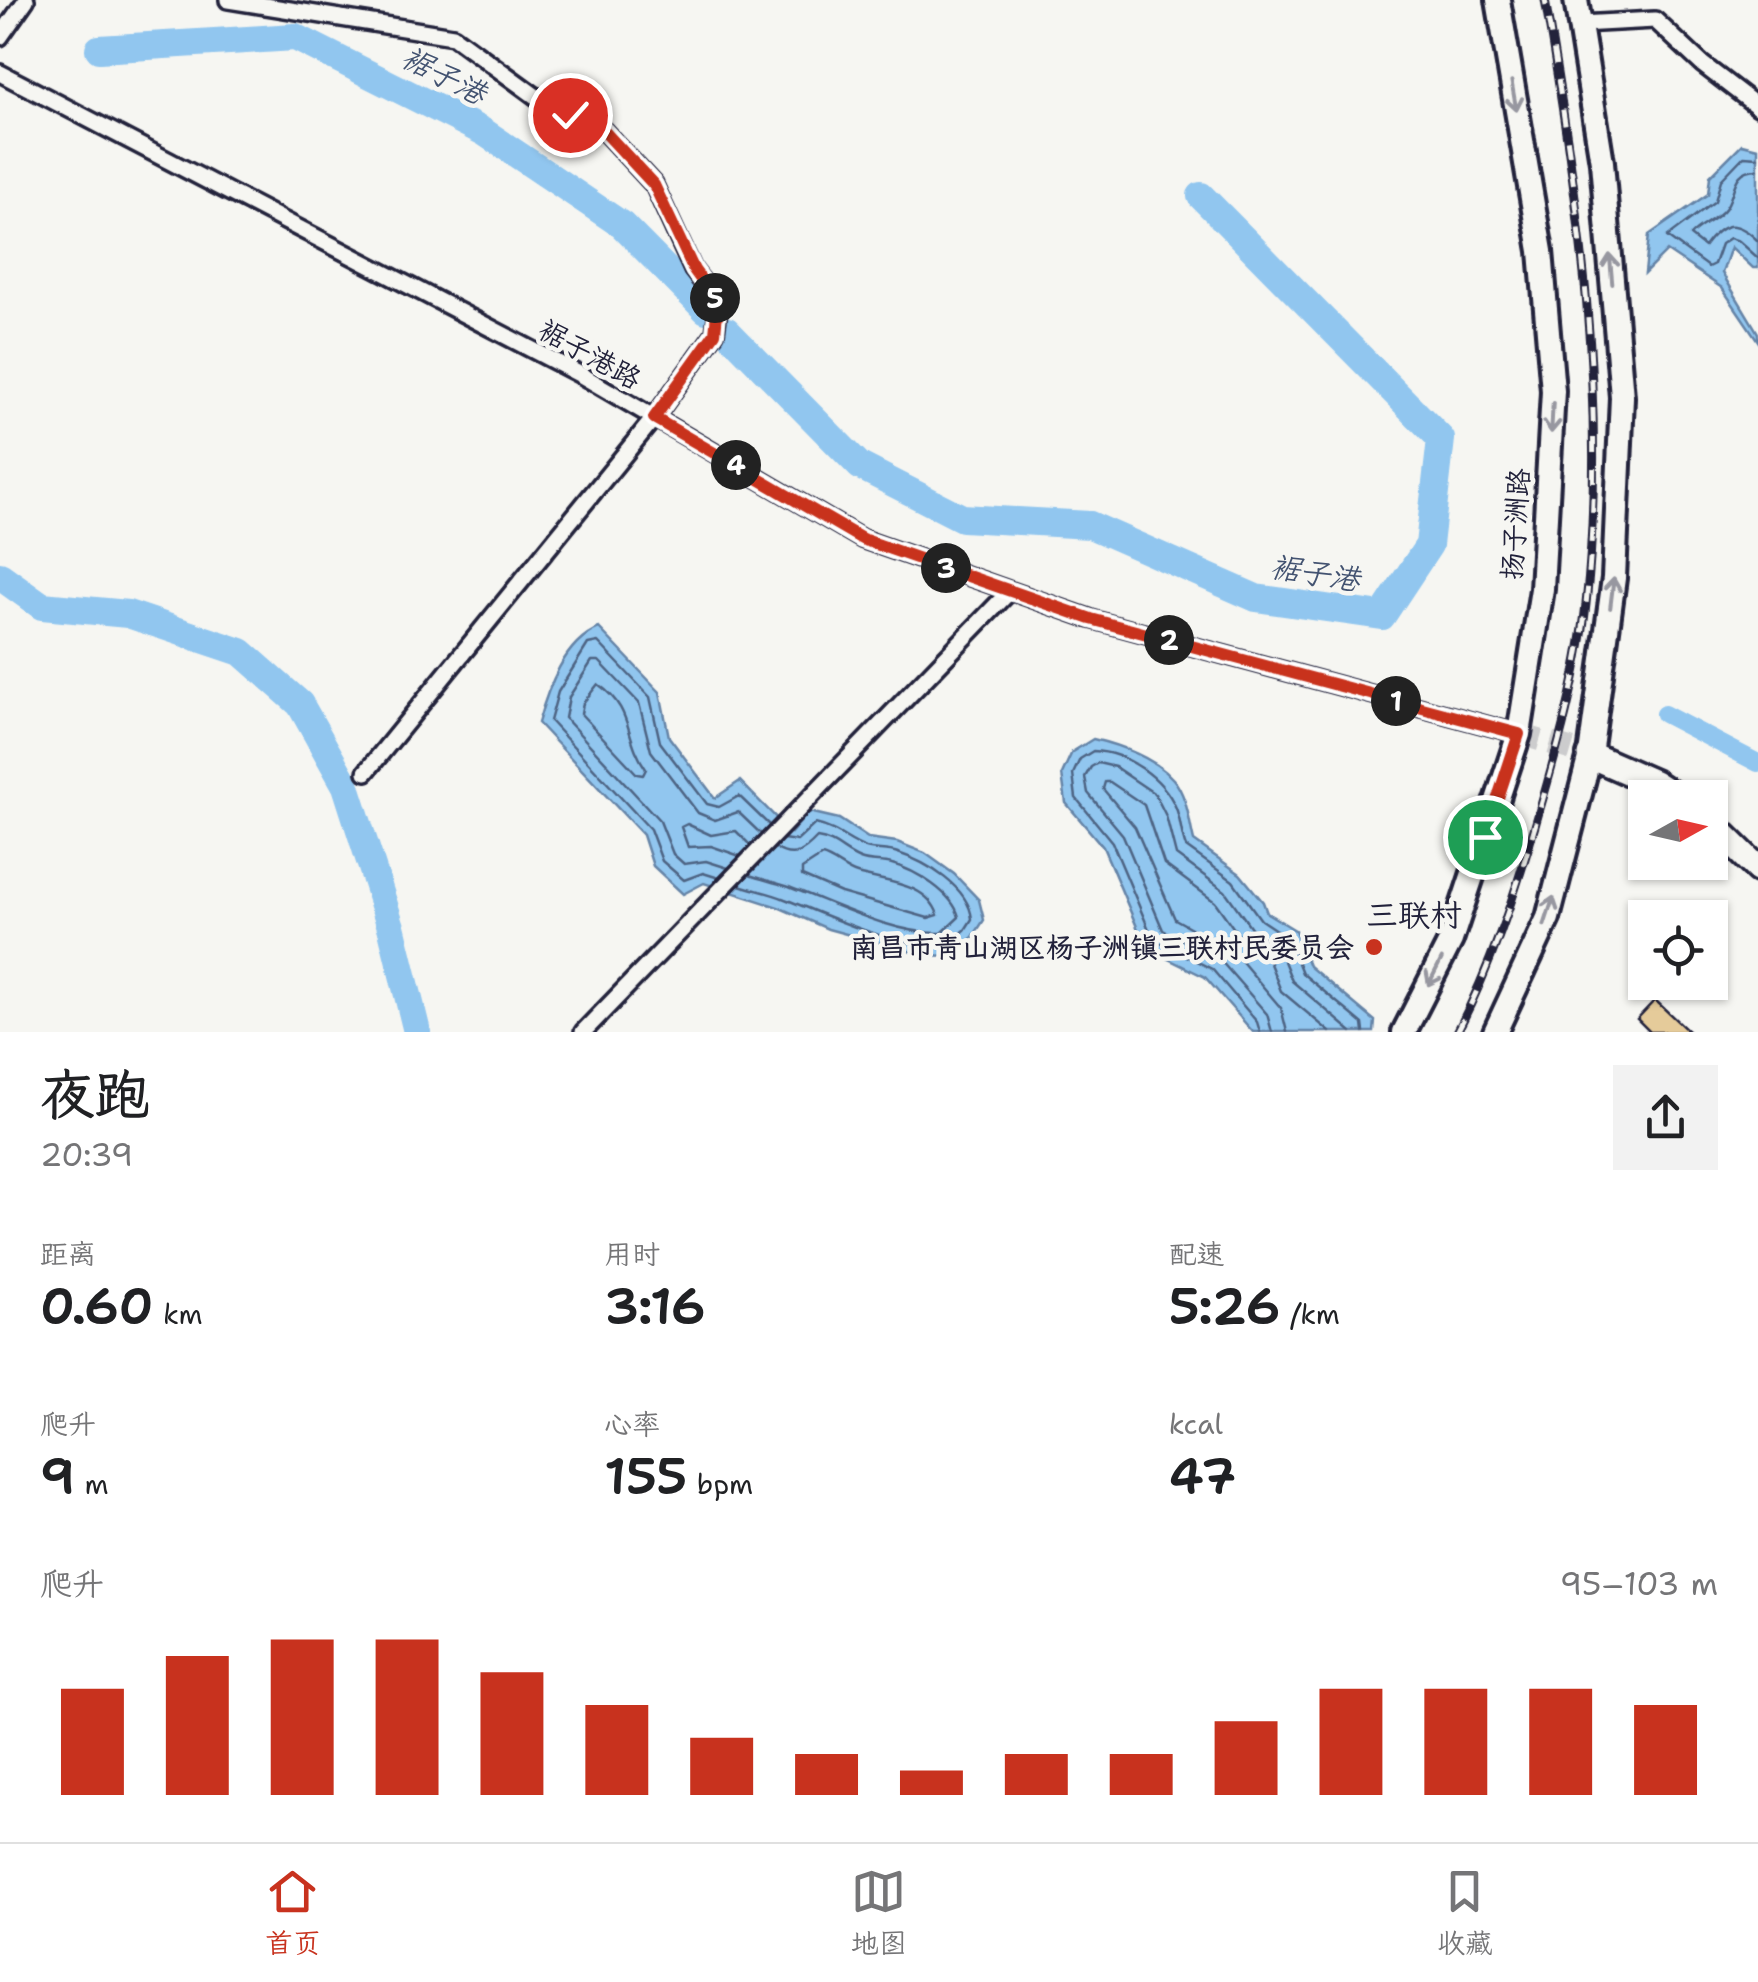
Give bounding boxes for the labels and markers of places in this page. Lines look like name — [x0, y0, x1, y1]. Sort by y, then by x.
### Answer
pin — [528, 73, 613, 158]
pin: 5 — [690, 273, 740, 323]
pin: 4 — [711, 440, 761, 490]
pin: 3 — [921, 543, 971, 593]
pin: 2 — [1144, 615, 1194, 665]
pin: 1 — [1371, 676, 1421, 726]
pin — [1443, 795, 1528, 880]
place label: 南昌市青山湖区杨子洲镇三联村民委员会 — [850, 928, 1354, 966]
marker: 南昌市青山湖区杨子洲镇三联村民委员会 — [1363, 936, 1385, 958]

